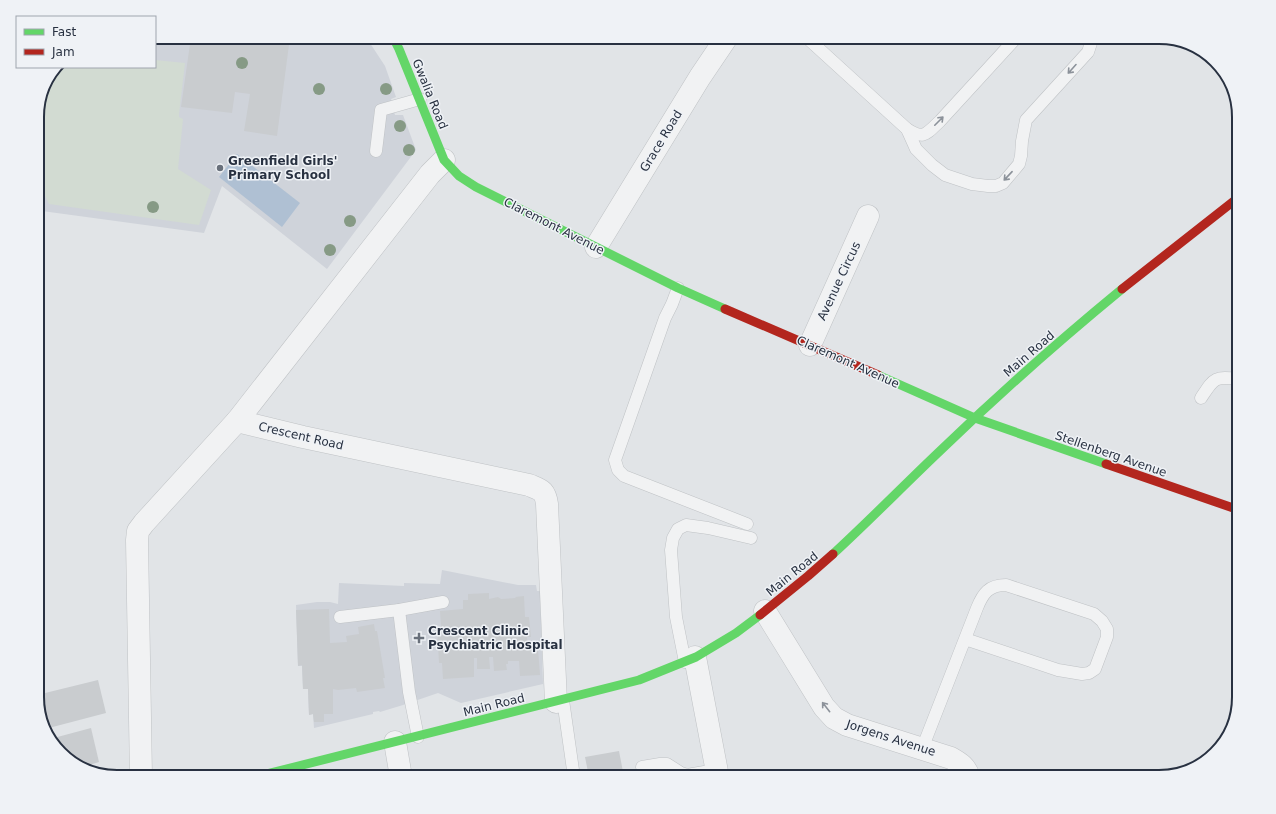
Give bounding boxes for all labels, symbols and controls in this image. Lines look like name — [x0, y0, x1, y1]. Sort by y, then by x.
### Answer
legend — [16, 16, 156, 68]
text: Fast — [52, 25, 76, 39]
text: Jam — [51, 45, 75, 59]
street label: Gwalia Road — [410, 57, 450, 131]
one-way arrow — [1067, 64, 1077, 74]
street label: Grace Road — [637, 108, 685, 174]
one-way arrow — [935, 116, 944, 126]
place label: Greenfield Girls' Primary School — [228, 154, 337, 182]
marker: Greenfield Girls' Primary School — [215, 163, 225, 173]
one-way arrow — [1004, 171, 1013, 182]
street label: Claremont Avenue — [501, 195, 607, 257]
street label: Avenue Circus — [815, 239, 863, 323]
street label: Main Road — [1001, 328, 1057, 380]
street label: Claremont Avenue — [795, 333, 901, 391]
street label: Crescent Road — [257, 419, 345, 453]
street label: Stellenberg Avenue — [1053, 428, 1169, 480]
street label: Main Road — [763, 549, 821, 599]
place label: Crescent Clinic Psychiatric Hospital — [428, 624, 563, 652]
marker: Crescent Clinic Psychiatric Hospital — [413, 632, 425, 644]
street label: Main Road — [462, 691, 526, 719]
one-way arrow — [822, 702, 830, 713]
street label: Jorgens Avenue — [844, 717, 937, 759]

